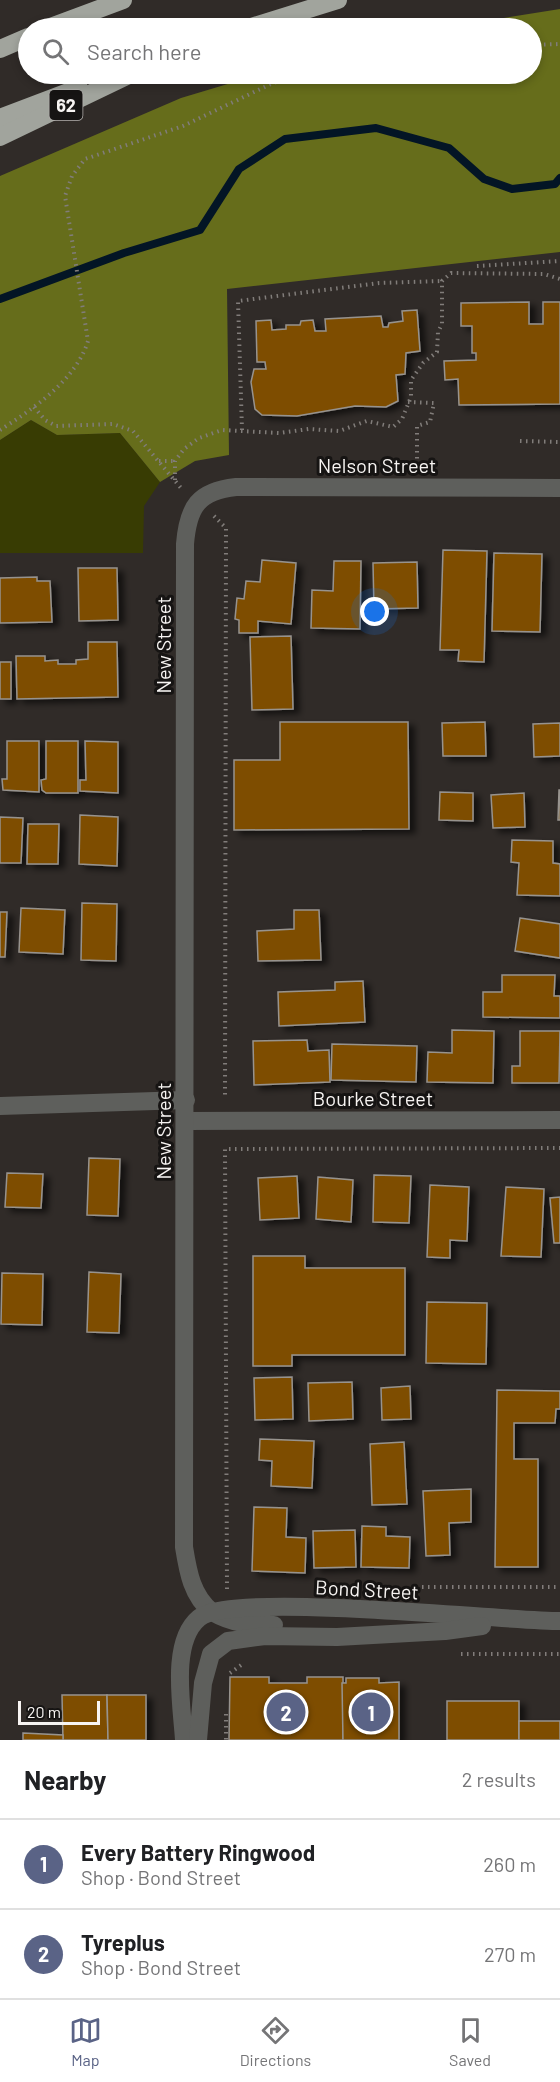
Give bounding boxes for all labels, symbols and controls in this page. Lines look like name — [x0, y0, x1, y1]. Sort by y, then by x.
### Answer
search box — [18, 18, 542, 84]
icon: search — [39, 35, 72, 68]
text: Search here — [87, 38, 201, 64]
road number: 62 — [50, 90, 82, 120]
street label: Nelson Street — [318, 453, 436, 477]
street label: New Street — [151, 597, 175, 693]
your location — [360, 597, 389, 626]
street label: New Street — [151, 1083, 175, 1179]
street label: Bourke Street — [313, 1086, 433, 1110]
street label: Bond Street — [315, 1574, 419, 1604]
pin: 2 — [266, 1690, 306, 1734]
pin: 1 — [352, 1690, 391, 1734]
scale bar — [18, 1698, 100, 1726]
text: 20 m — [27, 1702, 61, 1721]
text: Nearby — [24, 1764, 106, 1795]
text: 2 results — [462, 1767, 536, 1791]
text: Every Battery Ringwood — [81, 1839, 315, 1865]
text: 1 — [40, 1852, 47, 1876]
text: 260 m — [483, 1852, 536, 1876]
text: Shop · Bond Street — [81, 1865, 241, 1889]
text: Tyreplus — [81, 1929, 165, 1955]
text: 2 — [38, 1942, 49, 1966]
text: 270 m — [484, 1942, 536, 1966]
text: Shop · Bond Street — [81, 1955, 241, 1979]
tab: Map — [69, 2014, 102, 2069]
tab: Directions — [240, 2014, 311, 2069]
tab: Saved — [449, 2014, 491, 2069]

